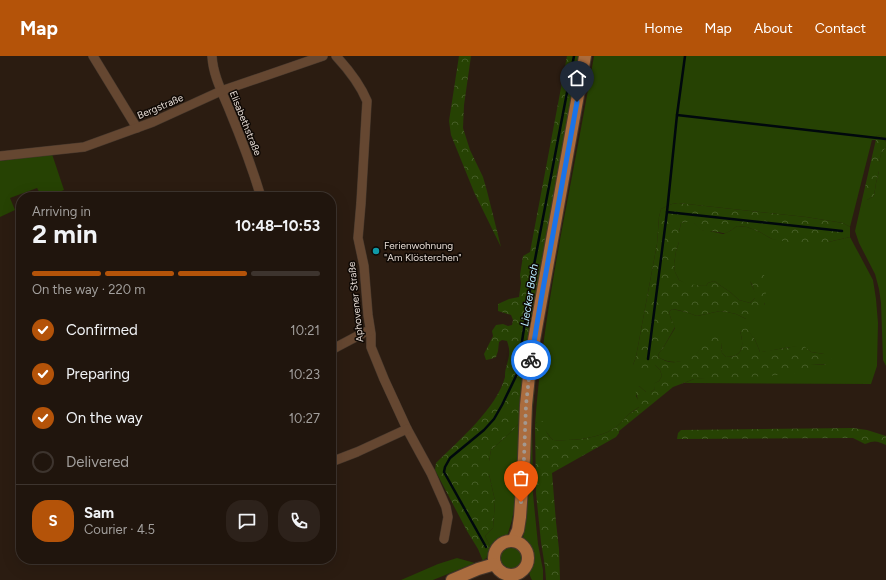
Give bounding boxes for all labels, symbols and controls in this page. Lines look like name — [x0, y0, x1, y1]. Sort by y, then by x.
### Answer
text: Map — [20, 17, 58, 40]
text: Home — [644, 20, 683, 37]
text: Map — [705, 20, 732, 37]
text: About — [754, 20, 793, 37]
text: Contact — [815, 20, 866, 37]
pin — [560, 61, 594, 102]
icon: home — [566, 67, 588, 89]
street label: Elisabethstraße — [227, 89, 265, 158]
street label: Bergstraße — [135, 91, 186, 122]
text: Arriving in — [32, 204, 91, 219]
text: 10:48–10:53 — [235, 217, 320, 235]
text: 2 min — [32, 218, 98, 250]
place label: Ferienwohnung "Am Klösterchen" — [384, 239, 462, 264]
marker: Ferienwohnung "Am Klösterchen" — [371, 246, 381, 256]
street label: Aphovener Straße — [345, 261, 366, 343]
water label: Liecker Bach — [518, 263, 541, 327]
text: On the way · 220 m — [32, 282, 145, 297]
icon: check — [32, 319, 54, 341]
text: Confirmed — [66, 321, 138, 339]
text: 10:21 — [290, 323, 320, 338]
courier — [511, 340, 551, 380]
icon: bike — [520, 349, 542, 371]
icon: check — [32, 363, 54, 385]
text: Preparing — [66, 365, 130, 383]
text: 10:23 — [289, 367, 320, 382]
icon: check — [32, 407, 54, 429]
text: On the way — [66, 409, 143, 427]
text: 10:27 — [289, 411, 320, 426]
text: Delivered — [66, 453, 129, 471]
pin — [504, 461, 538, 502]
icon: bag — [510, 467, 532, 489]
button: chat — [226, 500, 268, 542]
button: phone — [278, 500, 320, 542]
text: Sam — [84, 504, 114, 522]
text: S — [48, 512, 58, 530]
text: Courier · 4.5 — [84, 522, 155, 537]

